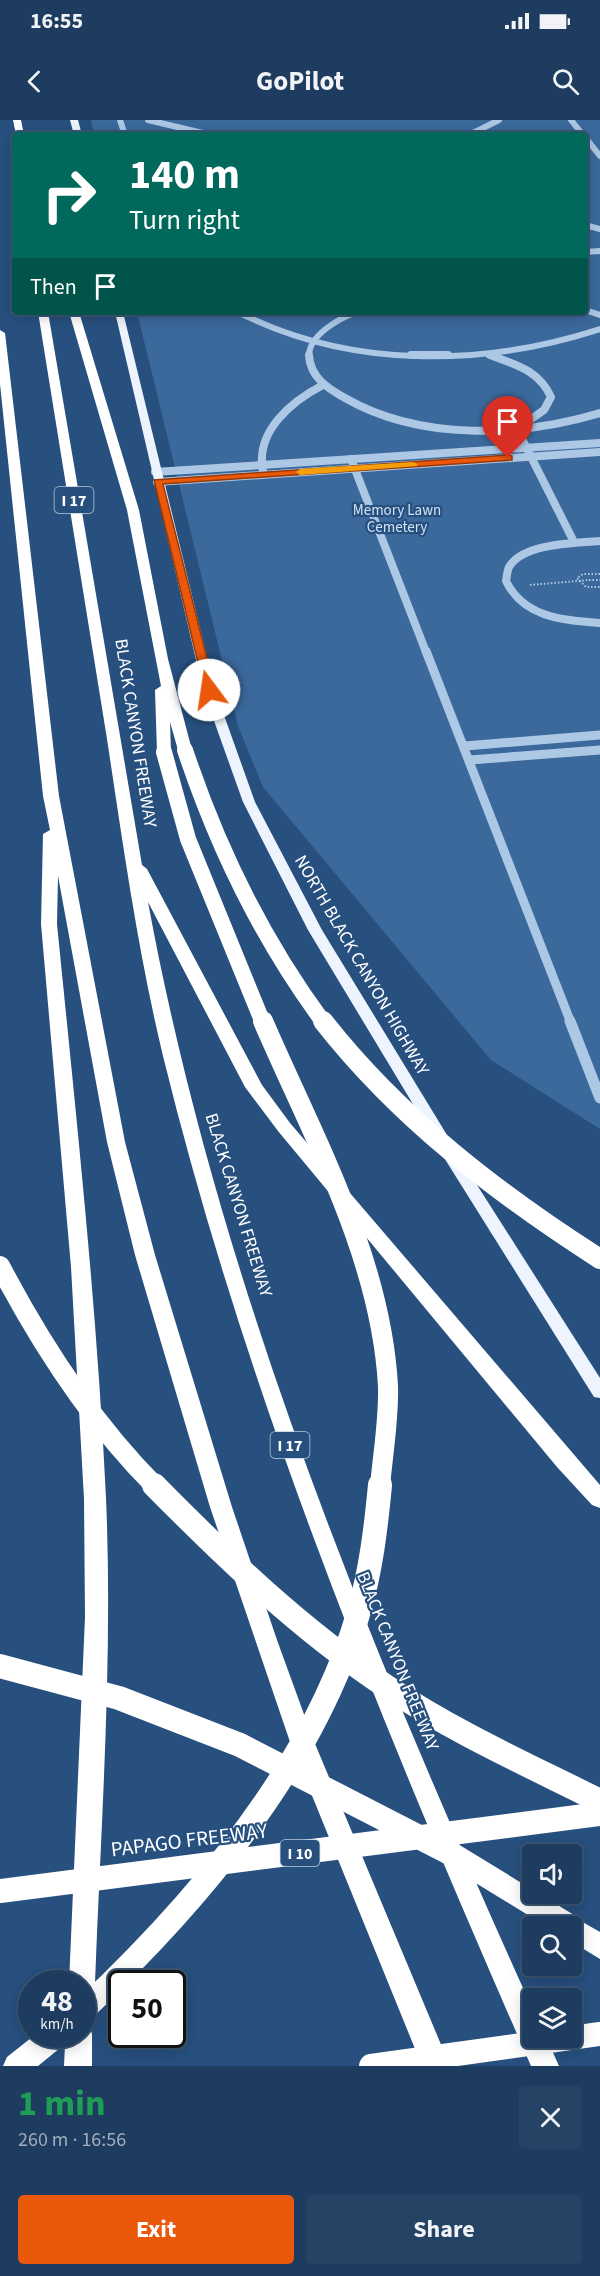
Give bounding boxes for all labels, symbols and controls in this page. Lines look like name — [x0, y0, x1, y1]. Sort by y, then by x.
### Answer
text: 16:55 — [30, 5, 83, 37]
text: GoPilot — [256, 62, 344, 101]
icon: back — [18, 65, 51, 98]
icon: search — [549, 65, 582, 98]
text: 140 m — [129, 145, 240, 205]
icon: right — [30, 156, 108, 234]
text: Turn right — [129, 201, 240, 240]
icon: arrive — [89, 270, 122, 303]
text: Then — [30, 271, 77, 303]
pin — [482, 396, 533, 458]
icon: arrive — [491, 405, 524, 438]
road number: I 17 — [54, 487, 94, 513]
park label: Memory Lawn Cemetery — [353, 500, 441, 538]
street label: BLACK CANYON FREEWAY — [108, 637, 163, 830]
position arrow — [177, 658, 241, 722]
street label: NORTH BLACK CANYON HIGHWAY — [288, 850, 435, 1080]
street label: BLACK CANYON FREEWAY — [199, 1110, 278, 1300]
road number: I 17 — [270, 1432, 310, 1458]
street label: BLACK CANYON FREEWAY — [350, 1568, 445, 1755]
street label: PAPAGO FREEWAY — [109, 1815, 270, 1864]
road number: I 10 — [280, 1840, 320, 1866]
map controls — [522, 1844, 582, 2048]
button: sound — [522, 1844, 582, 1904]
button: search — [522, 1916, 582, 1976]
speed limit sign: 50 — [108, 1970, 186, 2048]
text: 48 — [41, 1980, 73, 2023]
button: layers — [522, 1988, 582, 2048]
text: km/h — [40, 2014, 74, 2035]
text: 1 min — [18, 2078, 106, 2129]
button: close — [519, 2086, 582, 2149]
text: 260 m · 16:56 — [18, 2126, 126, 2154]
button: Exit — [18, 2195, 294, 2264]
button: Share — [306, 2195, 582, 2264]

